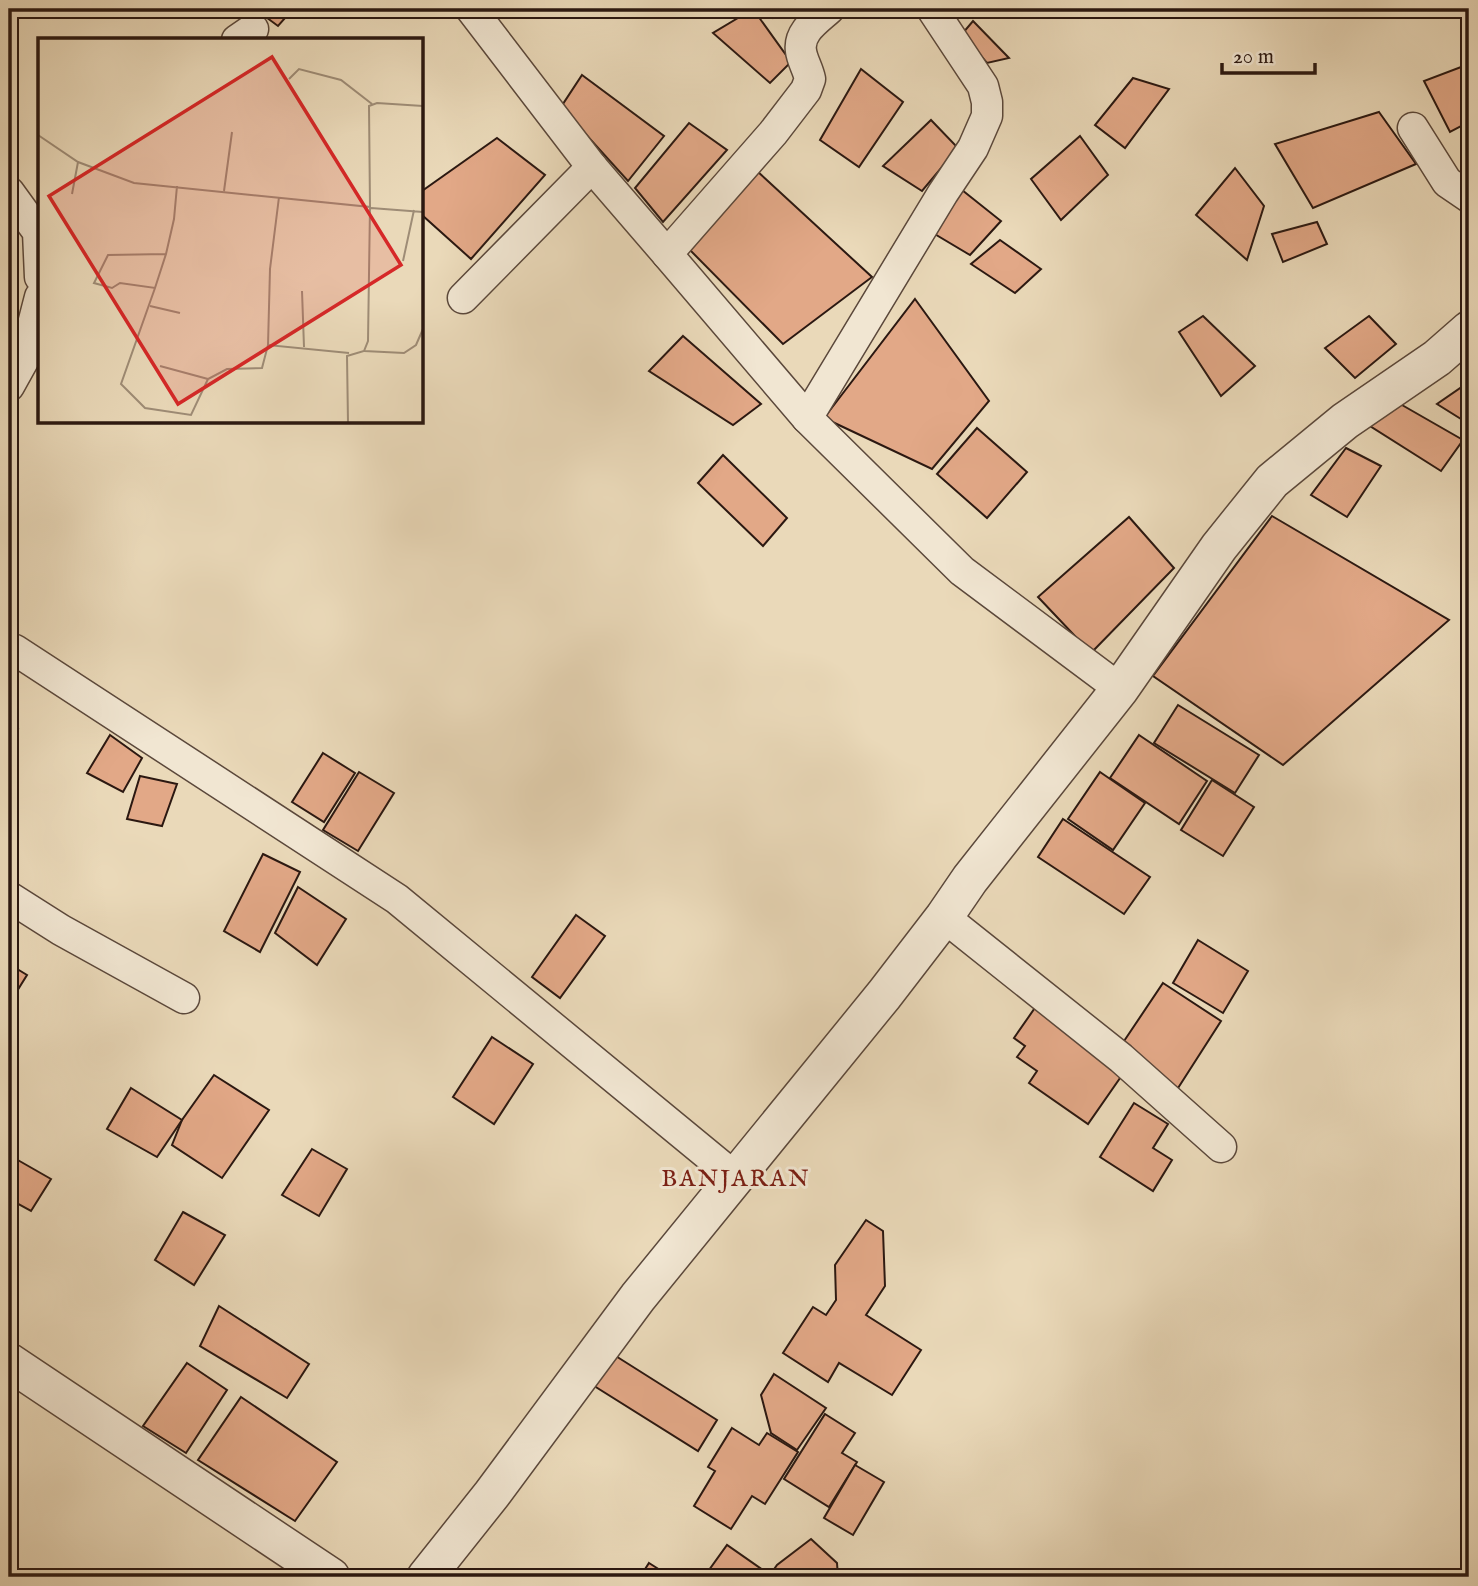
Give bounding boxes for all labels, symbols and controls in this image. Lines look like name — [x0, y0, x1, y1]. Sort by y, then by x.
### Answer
scale bar — [1222, 32, 1315, 76]
inset map — [38, 38, 424, 424]
text: 20 m — [1233, 44, 1274, 71]
district label: BANJARAN — [661, 1164, 811, 1195]

